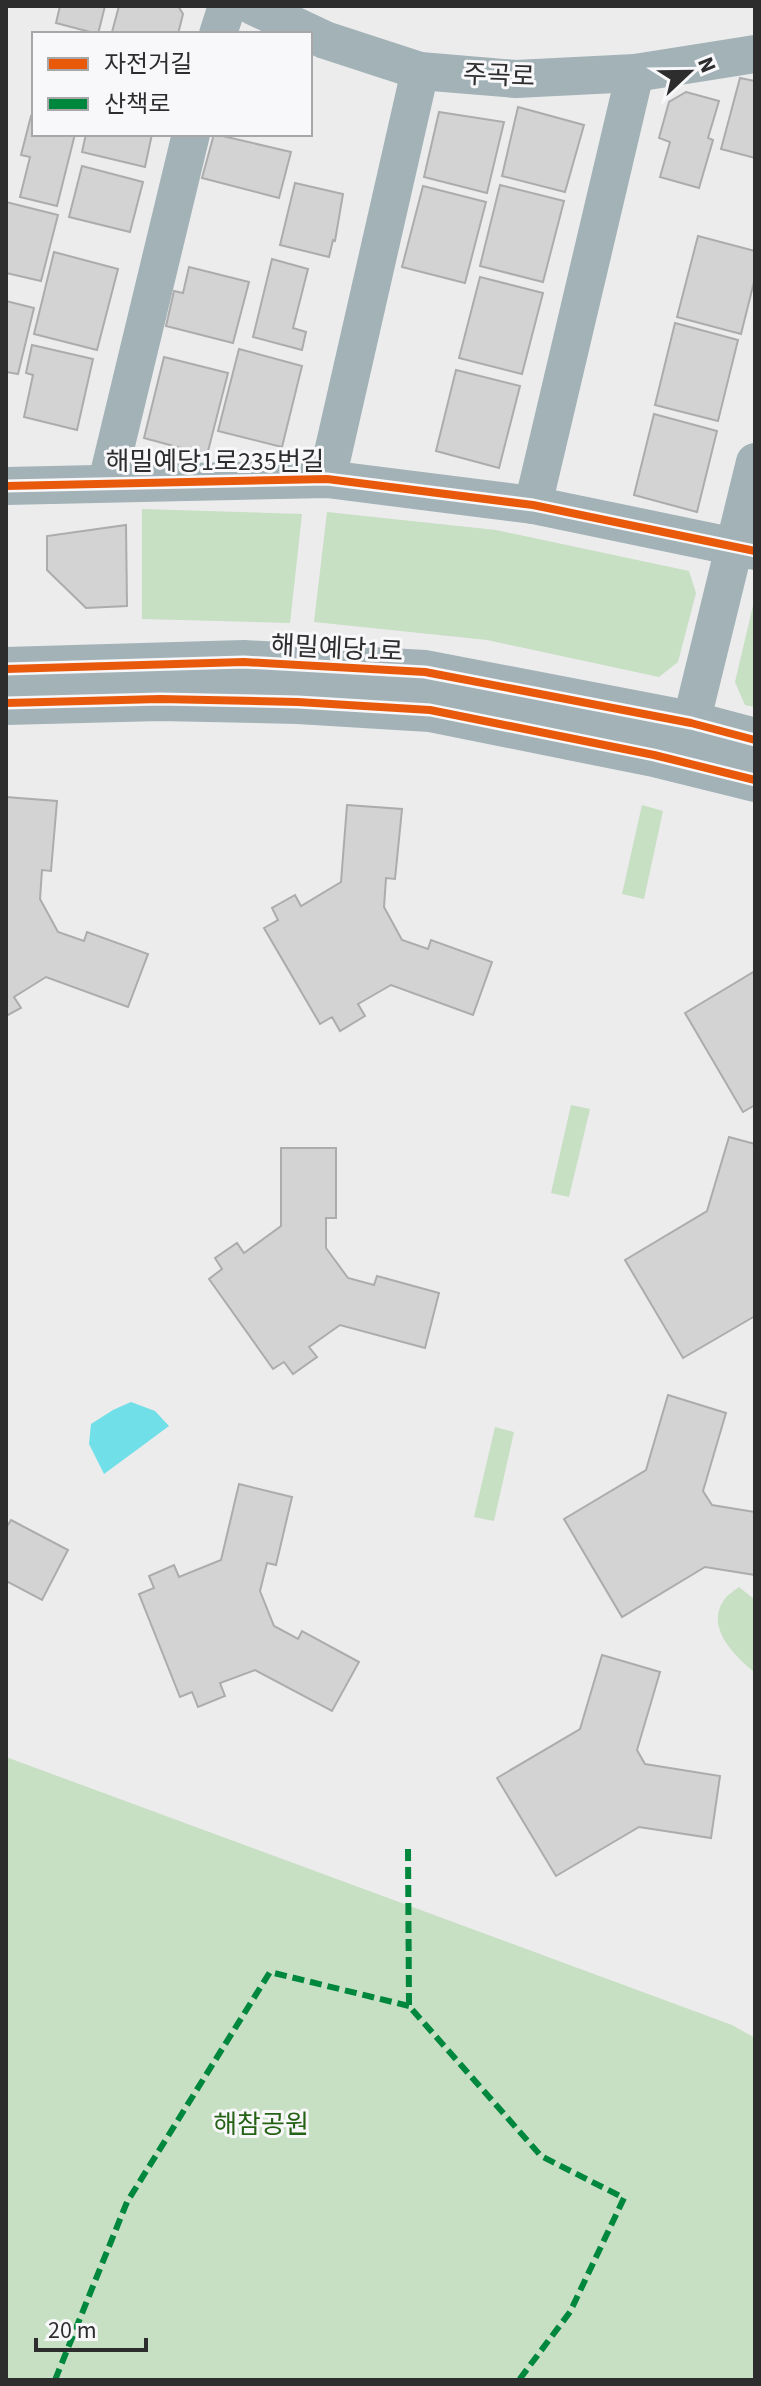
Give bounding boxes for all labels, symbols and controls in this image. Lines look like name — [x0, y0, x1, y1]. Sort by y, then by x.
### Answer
legend — [32, 32, 312, 136]
north arrow — [649, 32, 729, 112]
text: 자전거길 — [104, 47, 192, 82]
text: N — [689, 52, 724, 78]
street label: 주곡로 — [462, 56, 535, 95]
text: 산책로 — [104, 87, 170, 122]
street label: 해밀예당1로235번길 — [105, 443, 325, 480]
street label: 해밀예당1로 — [270, 627, 404, 670]
park label: 해참공원 — [213, 2106, 309, 2143]
scale bar — [36, 2302, 146, 2352]
text: 20 m — [48, 2313, 97, 2348]

